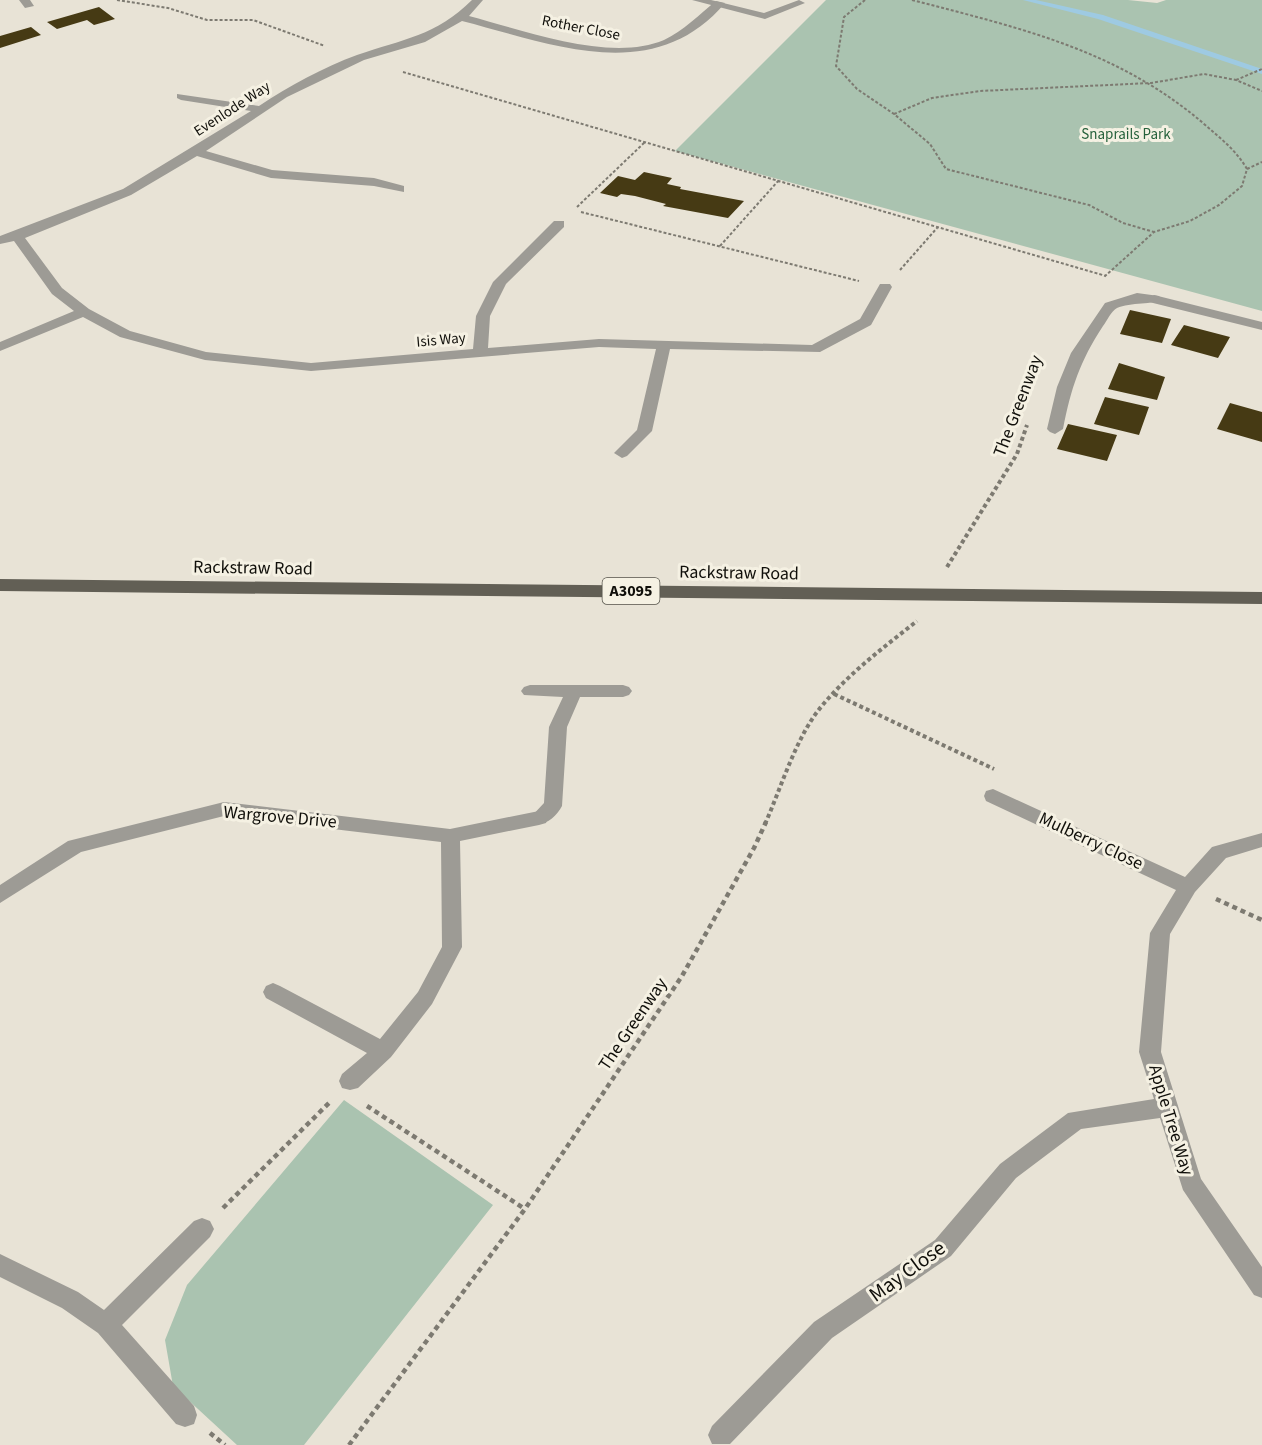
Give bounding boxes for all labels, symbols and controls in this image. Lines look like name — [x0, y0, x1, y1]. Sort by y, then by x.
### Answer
street label: Rother Close — [540, 10, 622, 46]
street label: Evenlode Way — [190, 76, 274, 142]
park label: Snaprails Park — [1081, 124, 1171, 145]
street label: Isis Way — [416, 327, 466, 353]
street label: The Greenway — [987, 351, 1049, 460]
street label: Rackstraw Road — [193, 554, 313, 582]
street label: Rackstraw Road — [679, 559, 799, 587]
road number: A3095 — [602, 578, 660, 604]
street label: Wargrove Drive — [222, 800, 338, 834]
street label: Mulberry Close — [1035, 806, 1147, 876]
street label: The Greenway — [593, 972, 674, 1075]
street label: Apple Tree Way — [1142, 1062, 1200, 1179]
street label: May Close — [863, 1233, 951, 1309]

